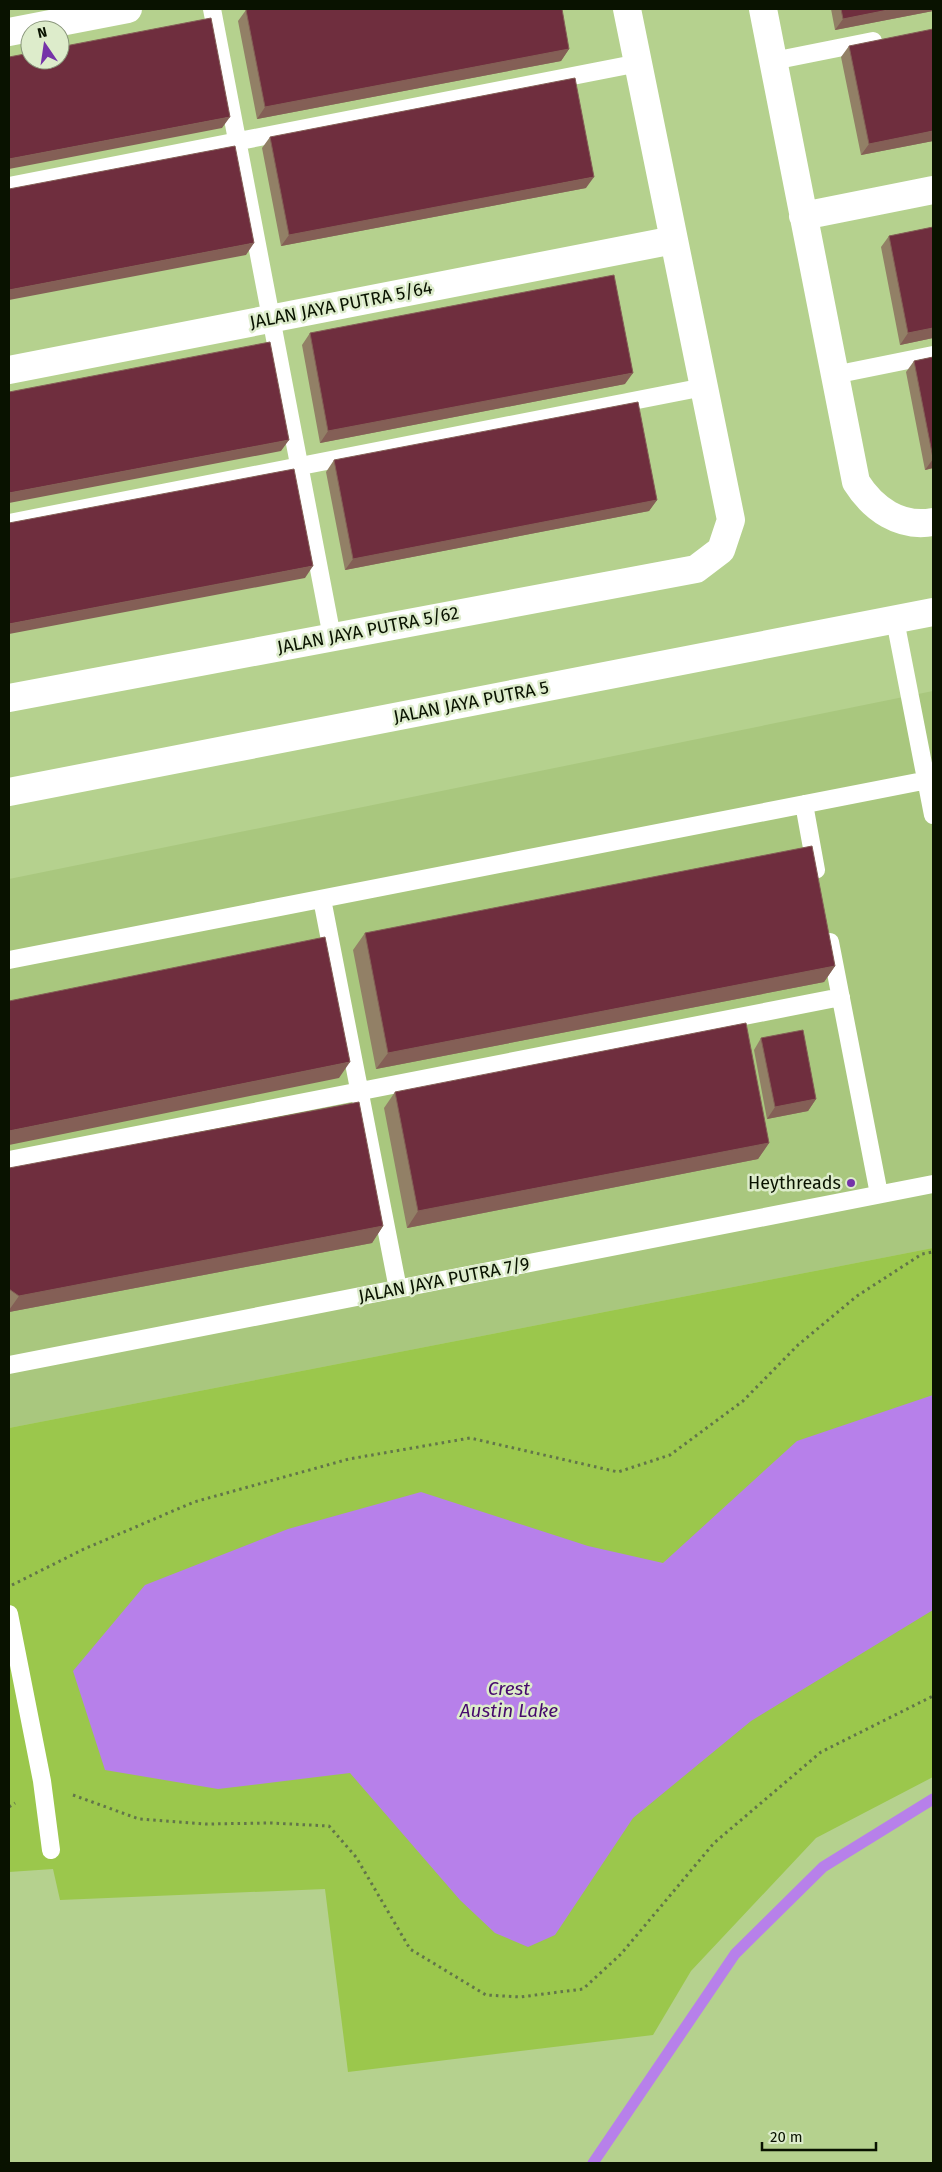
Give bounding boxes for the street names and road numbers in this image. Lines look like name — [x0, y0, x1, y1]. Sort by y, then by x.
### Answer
street label: JALAN JAYA PUTRA 5/64 — [248, 276, 435, 333]
street label: JALAN JAYA PUTRA 5/62 — [275, 602, 461, 658]
street label: JALAN JAYA PUTRA 5 — [391, 676, 551, 728]
street label: JALAN JAYA PUTRA 7/9 — [356, 1253, 532, 1307]

